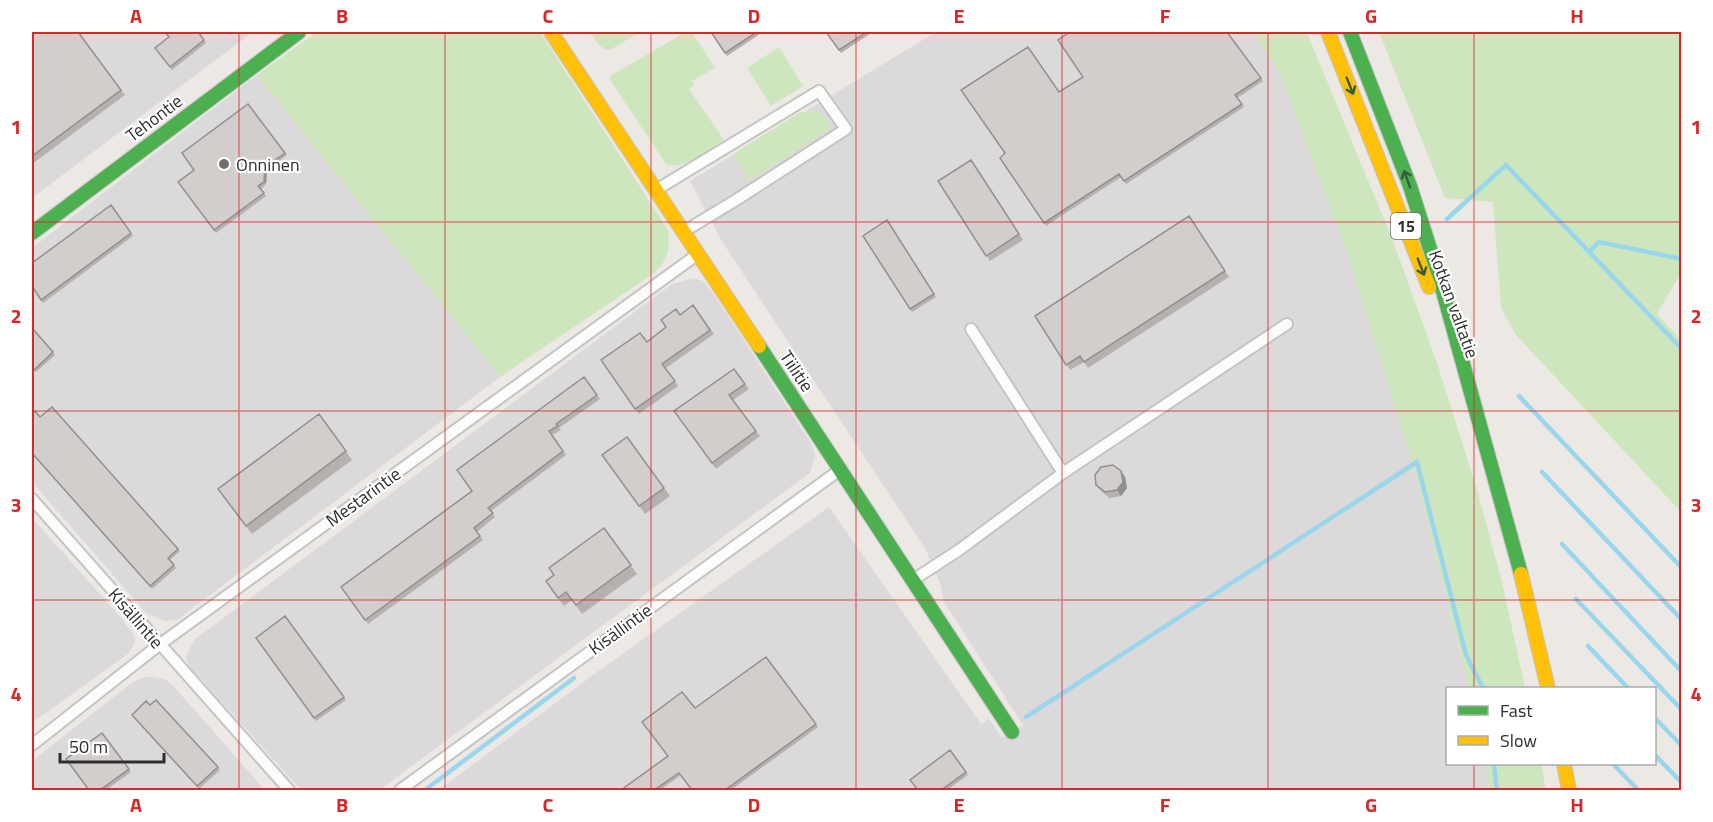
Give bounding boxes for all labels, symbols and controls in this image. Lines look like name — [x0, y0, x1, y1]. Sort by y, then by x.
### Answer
text: A — [130, 0, 142, 31]
text: B — [336, 0, 348, 31]
text: C — [543, 0, 554, 31]
text: D — [748, 0, 760, 31]
text: E — [953, 0, 965, 31]
text: F — [1160, 0, 1171, 31]
text: G — [1365, 0, 1377, 31]
text: H — [1570, 0, 1584, 31]
one-way arrow — [1345, 76, 1356, 94]
street label: Tehontie — [120, 88, 188, 148]
text: 1 — [10, 111, 22, 142]
text: 1 — [1690, 111, 1702, 142]
place label: Onninen — [236, 151, 300, 178]
marker: Onninen — [217, 157, 231, 171]
one-way arrow — [1401, 170, 1412, 189]
road number: 15 — [1391, 213, 1421, 239]
street label: Kotkan valtatie — [1422, 246, 1486, 362]
one-way arrow — [1417, 257, 1428, 276]
text: 2 — [10, 300, 22, 331]
text: 2 — [1690, 300, 1702, 331]
street label: Tiilitie — [773, 345, 821, 397]
street label: Mestarintie — [320, 461, 406, 533]
text: 3 — [10, 489, 22, 520]
text: 3 — [1690, 489, 1702, 520]
street label: Kisällintie — [102, 582, 170, 654]
street label: Kisällintie — [583, 597, 657, 661]
text: 4 — [10, 678, 22, 709]
text: 4 — [1690, 678, 1702, 709]
legend — [1446, 687, 1656, 765]
text: Fast — [1500, 697, 1533, 724]
scale bar — [60, 726, 164, 764]
text: Slow — [1500, 727, 1537, 754]
text: 50 m — [69, 733, 108, 760]
text: A — [130, 789, 142, 820]
text: B — [336, 789, 348, 820]
text: C — [543, 789, 554, 820]
text: D — [748, 789, 760, 820]
text: E — [953, 789, 965, 820]
text: F — [1160, 789, 1171, 820]
text: G — [1365, 789, 1377, 820]
text: H — [1570, 789, 1584, 820]

